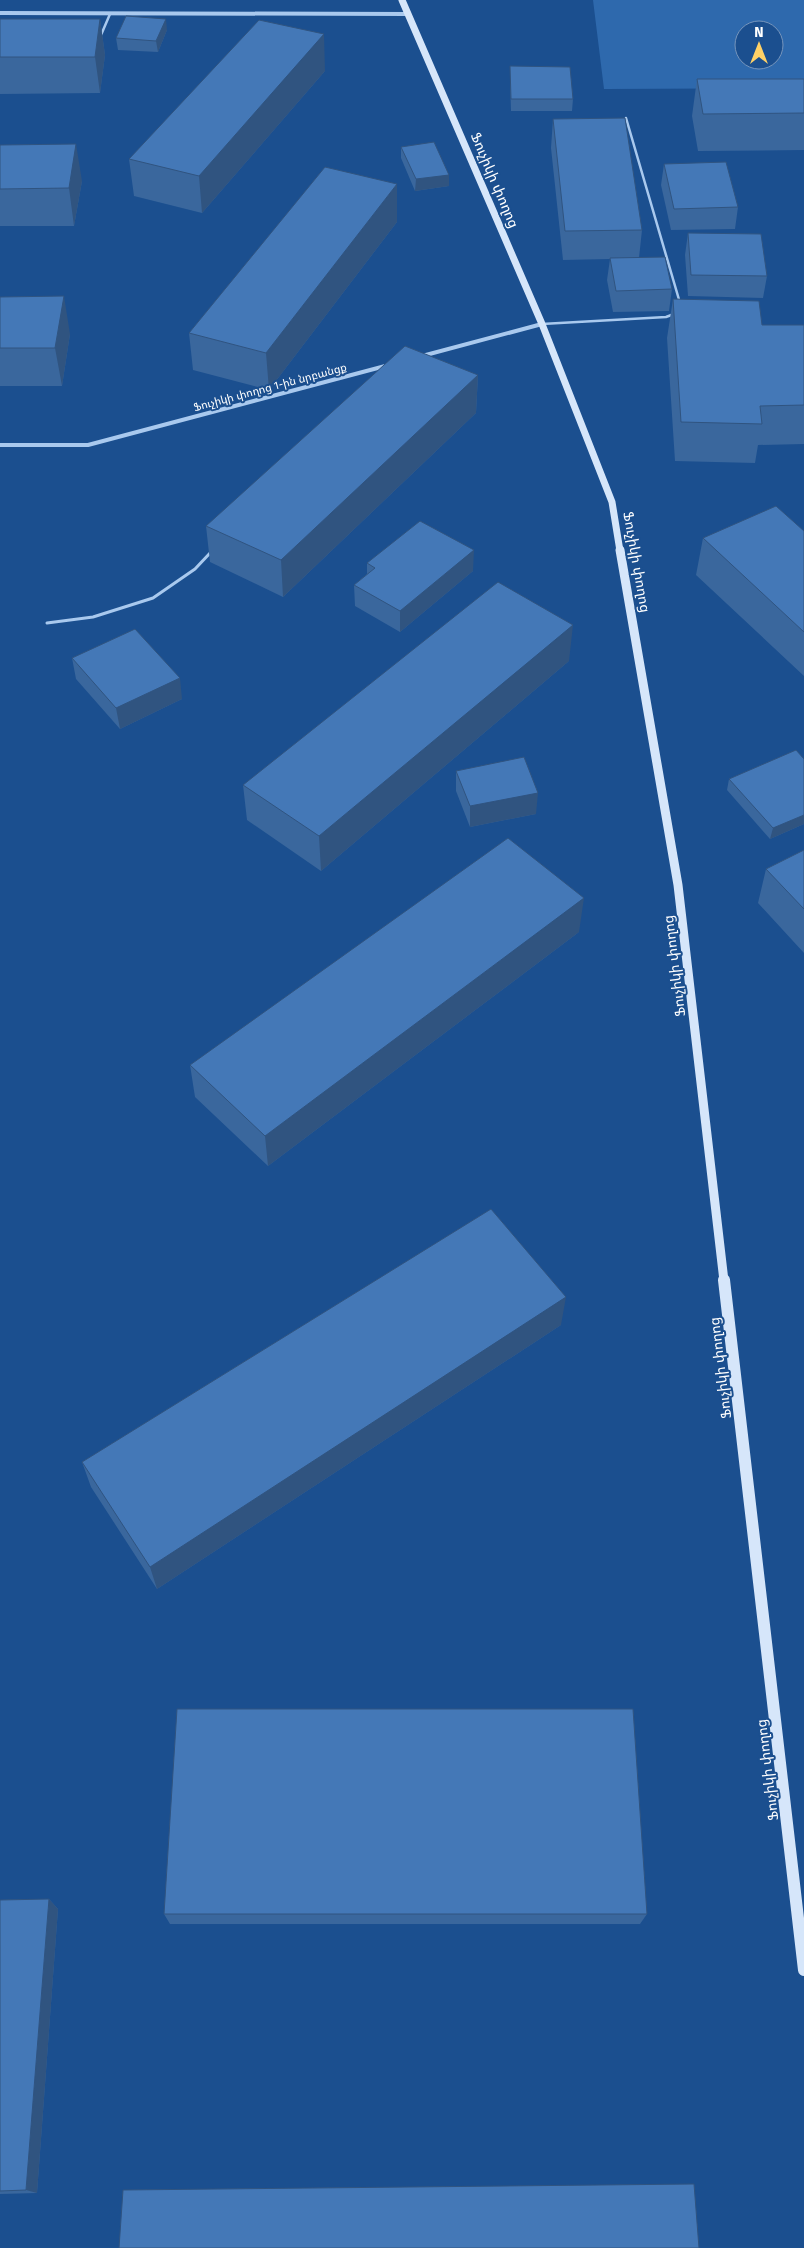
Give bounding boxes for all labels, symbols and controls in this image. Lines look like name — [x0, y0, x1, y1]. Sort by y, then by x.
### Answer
north arrow — [734, 20, 784, 70]
text: N — [754, 24, 764, 41]
street label: Ֆուչիկի փողոց — [467, 130, 522, 231]
street label: Ֆուչիկի փողոց 1-ին նրբանցք — [192, 361, 348, 414]
street label: Ֆուչիկի փողոց — [619, 510, 654, 614]
street label: Ֆուչիկի փողոց — [660, 914, 689, 1018]
street label: Ֆուչիկի փողոց — [706, 1316, 735, 1420]
street label: Ֆուչիկի փողոց — [753, 1718, 782, 1822]

